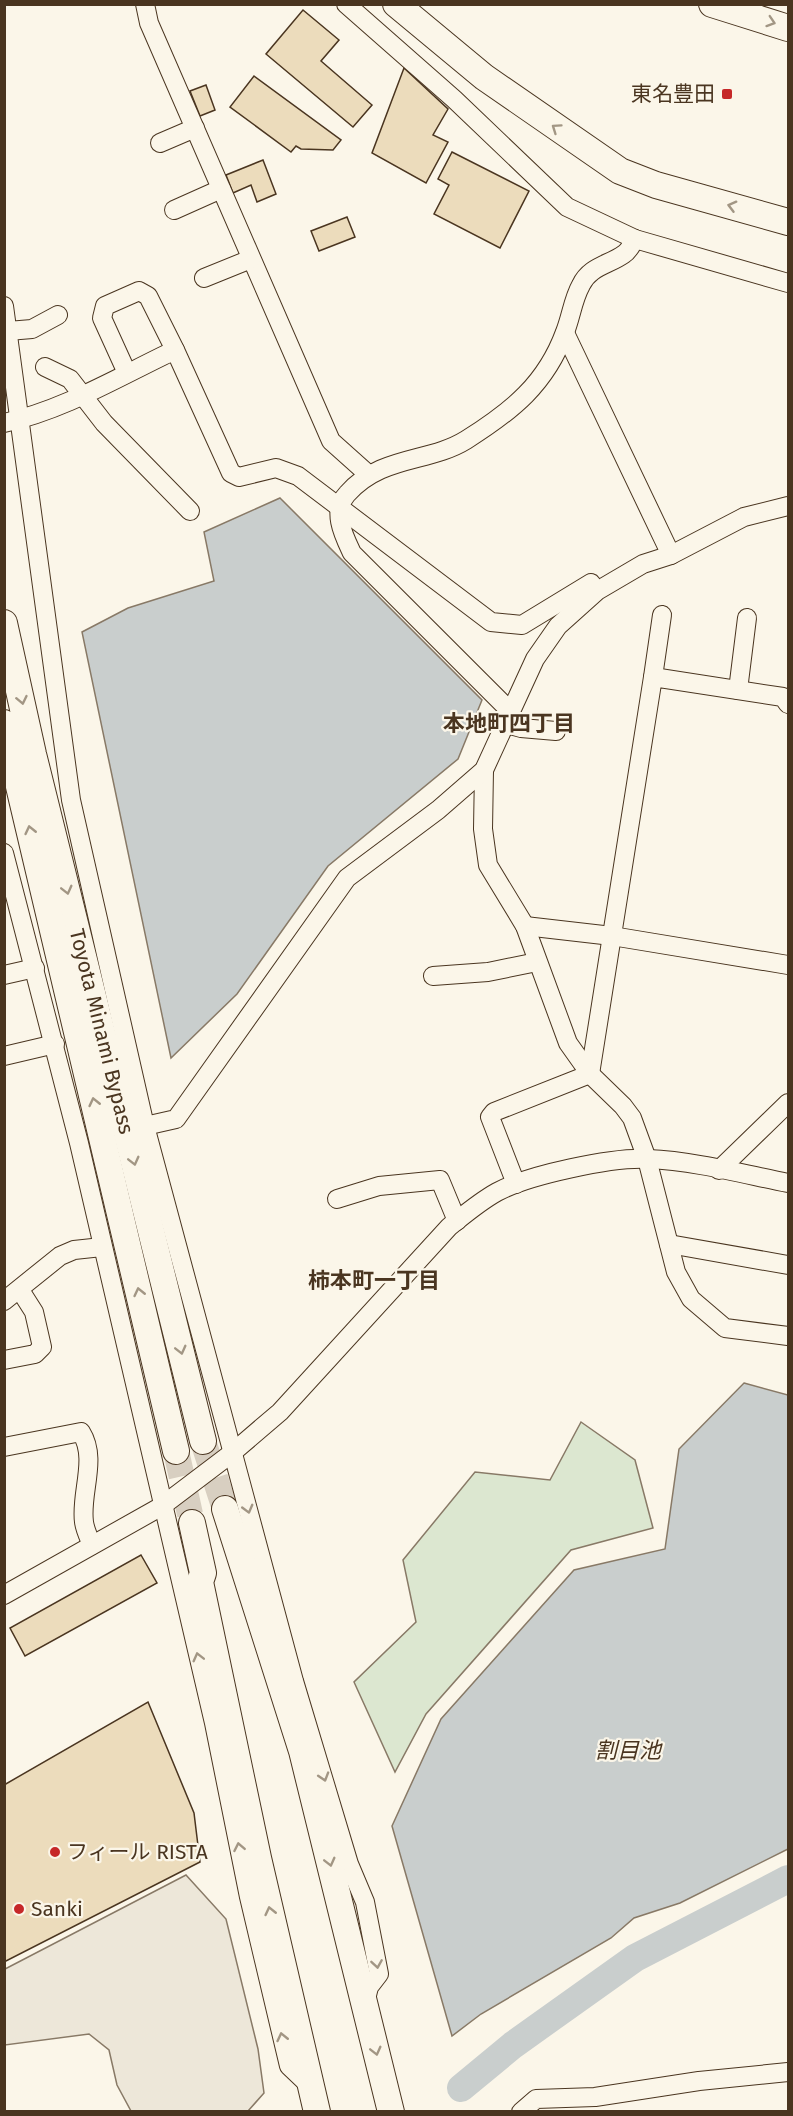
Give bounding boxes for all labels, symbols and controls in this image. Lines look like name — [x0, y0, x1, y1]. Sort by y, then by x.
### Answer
one-way arrow — [765, 15, 776, 27]
place label: 東名豊田 — [631, 81, 715, 107]
marker: 東名豊田 — [720, 87, 734, 101]
one-way arrow — [551, 124, 562, 135]
one-way arrow — [727, 201, 737, 214]
one-way arrow — [14, 695, 27, 705]
district label: 本地町四丁目 — [443, 710, 575, 737]
one-way arrow — [24, 826, 37, 836]
one-way arrow — [60, 884, 72, 895]
street label: Toyota Minami Bypass — [64, 926, 140, 1137]
one-way arrow — [88, 1097, 101, 1107]
one-way arrow — [126, 1156, 139, 1166]
district label: 柿本町一丁目 — [308, 1267, 440, 1294]
one-way arrow — [133, 1287, 146, 1297]
one-way arrow — [173, 1345, 186, 1355]
one-way arrow — [241, 1503, 253, 1514]
one-way arrow — [193, 1652, 206, 1662]
water label: 割目池 — [595, 1737, 663, 1764]
one-way arrow — [317, 1771, 329, 1782]
place label: フィール RISTA — [67, 1839, 208, 1865]
one-way arrow — [233, 1843, 246, 1853]
marker: フィール RISTA — [48, 1845, 62, 1859]
one-way arrow — [322, 1857, 335, 1867]
place label: Sanki — [31, 1896, 83, 1922]
marker: Sanki — [12, 1902, 26, 1916]
one-way arrow — [264, 1907, 277, 1917]
one-way arrow — [370, 1959, 383, 1969]
one-way arrow — [277, 2033, 290, 2043]
one-way arrow — [369, 2046, 382, 2056]

